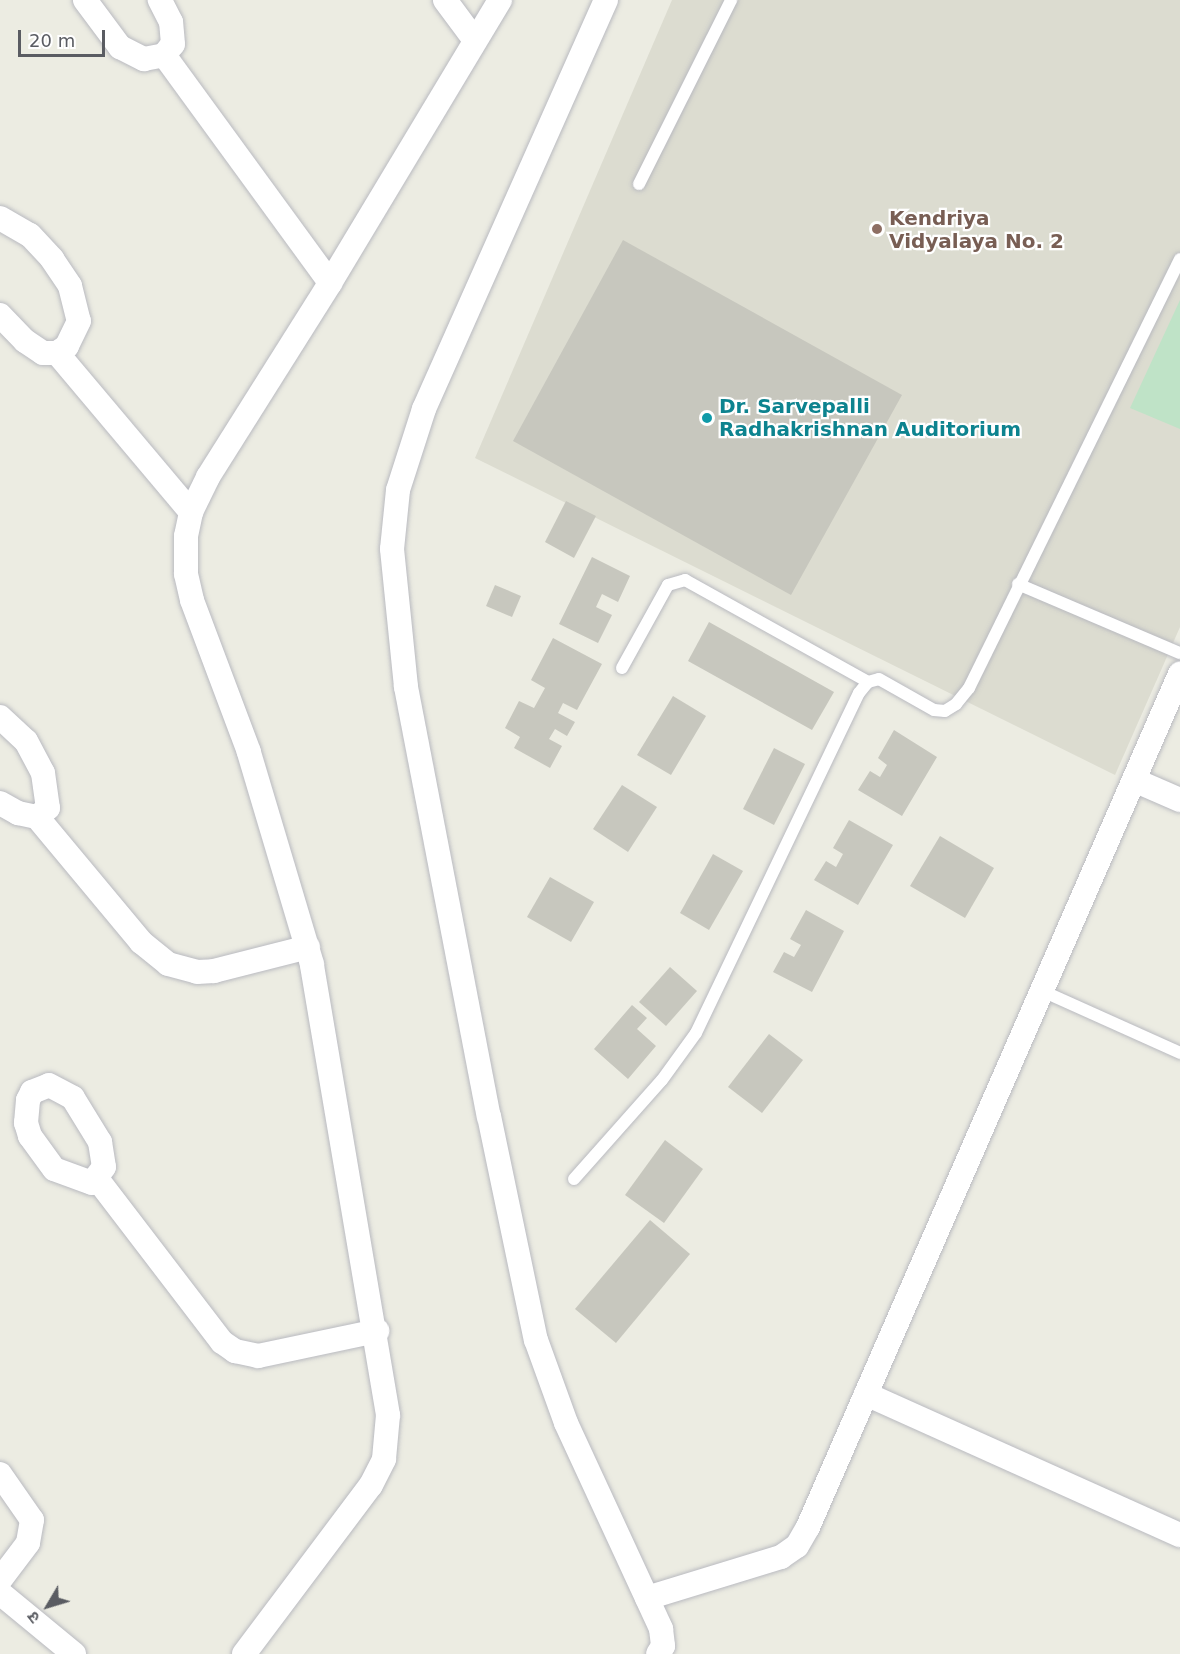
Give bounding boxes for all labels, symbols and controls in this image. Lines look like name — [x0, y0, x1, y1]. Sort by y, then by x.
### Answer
scale bar — [21, 18, 108, 56]
text: 20 m — [29, 30, 75, 51]
place label: Kendriya Vidyalaya No. 2 — [889, 206, 1064, 253]
marker: Kendriya Vidyalaya No. 2 — [870, 222, 884, 236]
place label: Dr. Sarvepalli Radhakrishnan Auditorium — [719, 394, 1021, 441]
marker: Dr. Sarvepalli Radhakrishnan Auditorium — [700, 411, 714, 425]
north arrow — [18, 1576, 78, 1636]
text: उ — [23, 1608, 44, 1627]

